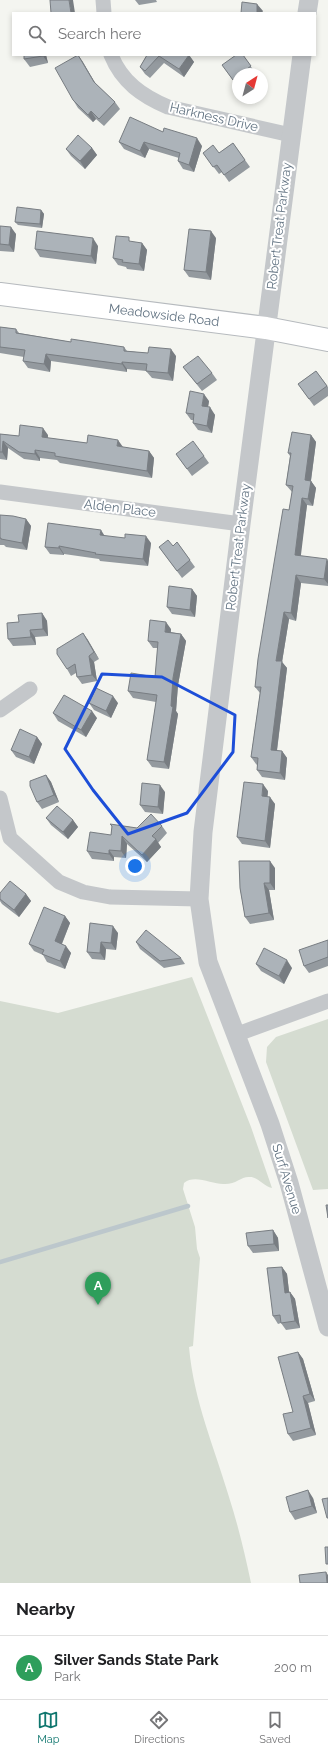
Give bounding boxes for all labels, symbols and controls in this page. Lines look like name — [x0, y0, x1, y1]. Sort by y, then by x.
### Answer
search box — [12, 12, 316, 56]
icon: search — [26, 23, 48, 45]
text: Search here — [58, 25, 141, 43]
north arrow — [232, 68, 268, 104]
street label: Harkness Drive — [168, 100, 260, 135]
street label: Robert Treat Parkway — [264, 162, 294, 290]
street label: Meadowside Road — [108, 301, 220, 329]
street label: Robert Treat Parkway — [223, 483, 253, 611]
street label: Alden Place — [83, 496, 157, 520]
your location — [125, 856, 145, 876]
street label: Surf Avenue — [269, 1142, 305, 1216]
pin: A — [85, 1272, 111, 1305]
text: Nearby — [16, 1599, 75, 1619]
text: Silver Sands State Park — [54, 1651, 219, 1669]
text: A — [25, 1660, 33, 1675]
text: 200 m — [274, 1660, 312, 1675]
text: Park — [54, 1669, 81, 1684]
tab: Map — [37, 1709, 60, 1746]
tab: Directions — [134, 1709, 185, 1746]
tab: Saved — [259, 1709, 291, 1746]

